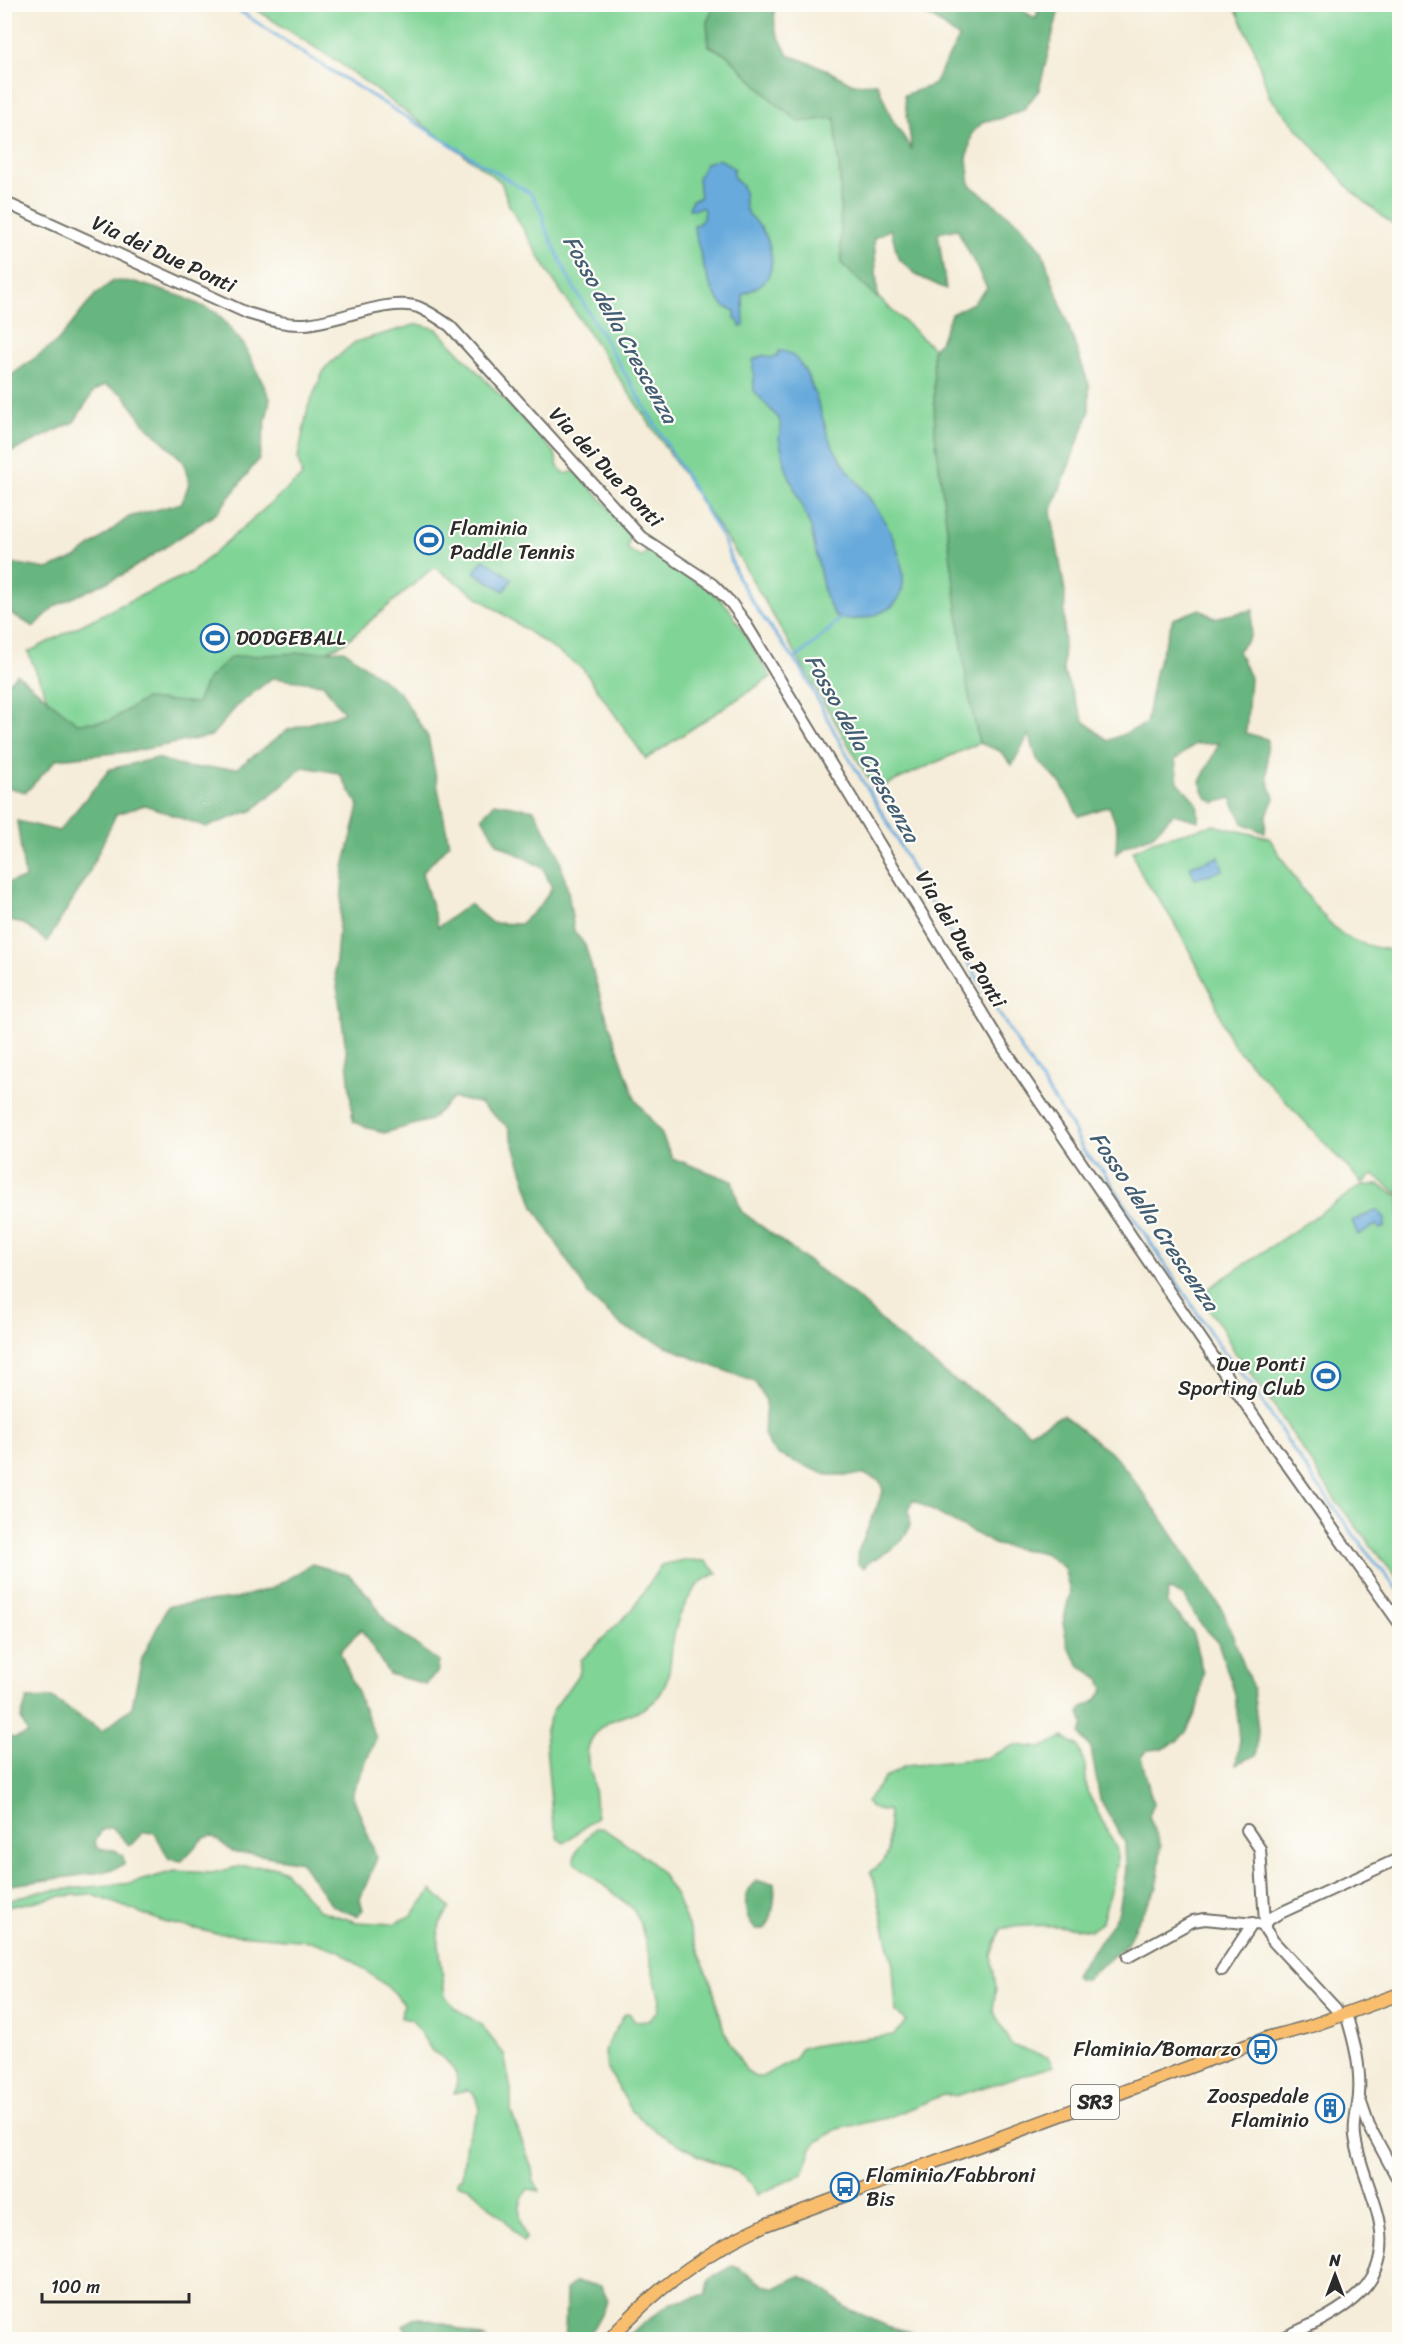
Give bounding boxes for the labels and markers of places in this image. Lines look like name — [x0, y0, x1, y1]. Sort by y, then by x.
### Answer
place label: Flaminia Paddle Tennis — [450, 509, 575, 571]
sports icon: Flaminia Paddle Tennis — [413, 524, 445, 556]
place label: DODGEBALL — [236, 619, 346, 657]
sports icon: DODGEBALL — [199, 622, 231, 654]
place label: Due Ponti Sporting Club — [1178, 1345, 1306, 1407]
sports icon: Due Ponti Sporting Club — [1310, 1360, 1342, 1392]
place label: Flaminia/Bomarzo — [1073, 2030, 1241, 2068]
bus stop icon: Flaminia/Bomarzo — [1246, 2033, 1278, 2065]
place label: Zoospedale Flaminio — [1207, 2077, 1309, 2139]
building icon: Zoospedale Flaminio — [1314, 2092, 1346, 2124]
place label: Flaminia/Fabbroni Bis — [866, 2156, 1036, 2218]
bus stop icon: Flaminia/Fabbroni Bis — [829, 2171, 861, 2203]

